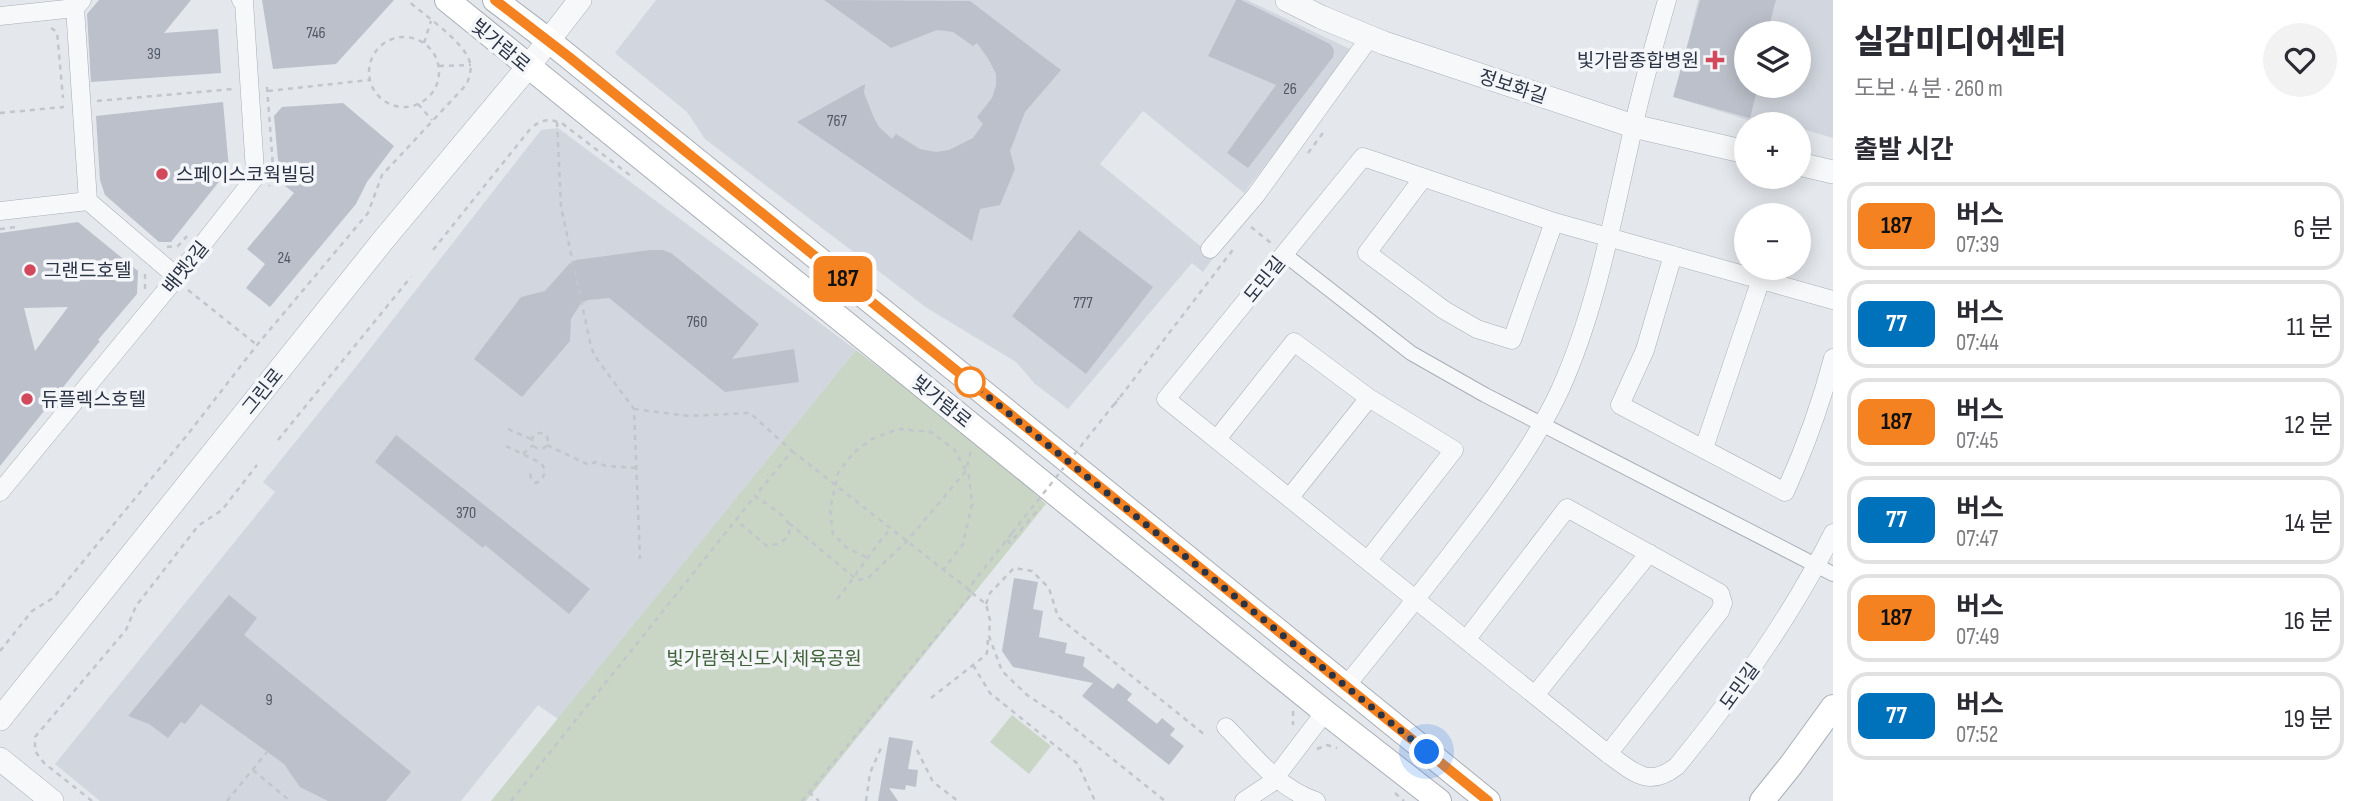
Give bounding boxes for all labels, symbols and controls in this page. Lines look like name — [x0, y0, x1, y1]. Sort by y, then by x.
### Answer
street label: 빛가람로 — [466, 15, 534, 77]
map controls — [1734, 21, 1811, 280]
button: layers — [1734, 21, 1811, 98]
text: 실감미디어센터 — [1854, 23, 2067, 63]
button: heart — [2263, 23, 2337, 97]
house number: 746 — [306, 24, 326, 43]
house number: 39 — [147, 45, 161, 64]
place label: 빛가람종합병원 — [1577, 50, 1699, 73]
marker: 빛가람종합병원 — [1705, 50, 1725, 70]
street label: 정보화길 — [1476, 66, 1549, 109]
text: 도보 · 4 분 · 260 m — [1854, 75, 2003, 103]
house number: 26 — [1283, 80, 1297, 99]
house number: 767 — [827, 112, 847, 131]
button: + — [1734, 112, 1811, 189]
text: 출발 시간 — [1854, 135, 1954, 166]
place label: 스페이스코웍빌딩 — [176, 164, 316, 187]
marker: 스페이스코웍빌딩 — [154, 166, 170, 182]
text: 버스 — [1956, 200, 2004, 231]
button: − — [1734, 203, 1811, 280]
text: 187 — [1881, 211, 1912, 240]
text: 6 분 — [2294, 214, 2333, 245]
text: 07:39 — [1956, 231, 1999, 259]
street label: 배멧2길 — [158, 237, 214, 299]
house number: 24 — [277, 249, 291, 268]
street label: 도민길 — [1240, 252, 1291, 308]
line badge: 187 — [803, 256, 883, 302]
place label: 그랜드호텔 — [44, 260, 131, 283]
marker: 그랜드호텔 — [22, 262, 38, 278]
text: 187 — [827, 264, 859, 293]
house number: 777 — [1073, 294, 1093, 313]
text: 버스 — [1956, 298, 2004, 329]
text: 77 — [1886, 309, 1907, 338]
text: 11 분 — [2287, 312, 2333, 343]
house number: 760 — [687, 313, 707, 332]
text: 07:44 — [1956, 329, 1999, 357]
street label: 그린로 — [238, 364, 289, 420]
unlabelled marker — [955, 367, 985, 397]
street label: 빛가람로 — [907, 371, 975, 433]
place label: 듀플렉스호텔 — [41, 389, 146, 412]
marker: 듀플렉스호텔 — [19, 391, 35, 407]
text: 버스 — [1956, 396, 2004, 427]
text: 187 — [1881, 407, 1912, 436]
text: 12 분 — [2285, 410, 2333, 441]
text: 07:45 — [1956, 427, 1999, 455]
text: 버스 — [1956, 494, 2004, 525]
house number: 370 — [456, 504, 476, 523]
text: 77 — [1886, 505, 1907, 534]
text: 14 분 — [2285, 508, 2333, 539]
text: 07:47 — [1956, 525, 1998, 553]
text: 버스 — [1956, 592, 2004, 623]
text: 187 — [1881, 603, 1912, 632]
text: 16 분 — [2284, 606, 2333, 637]
text: 07:49 — [1956, 623, 1999, 651]
park label: 빛가람혁신도시 체육공원 — [666, 648, 862, 671]
street label: 도민길 — [1715, 659, 1765, 715]
text: 버스 — [1956, 690, 2004, 721]
house number: 9 — [265, 691, 273, 710]
text: 77 — [1886, 701, 1907, 730]
text: 19 분 — [2284, 704, 2333, 735]
text: 07:52 — [1956, 721, 1998, 749]
your location — [1409, 734, 1444, 769]

